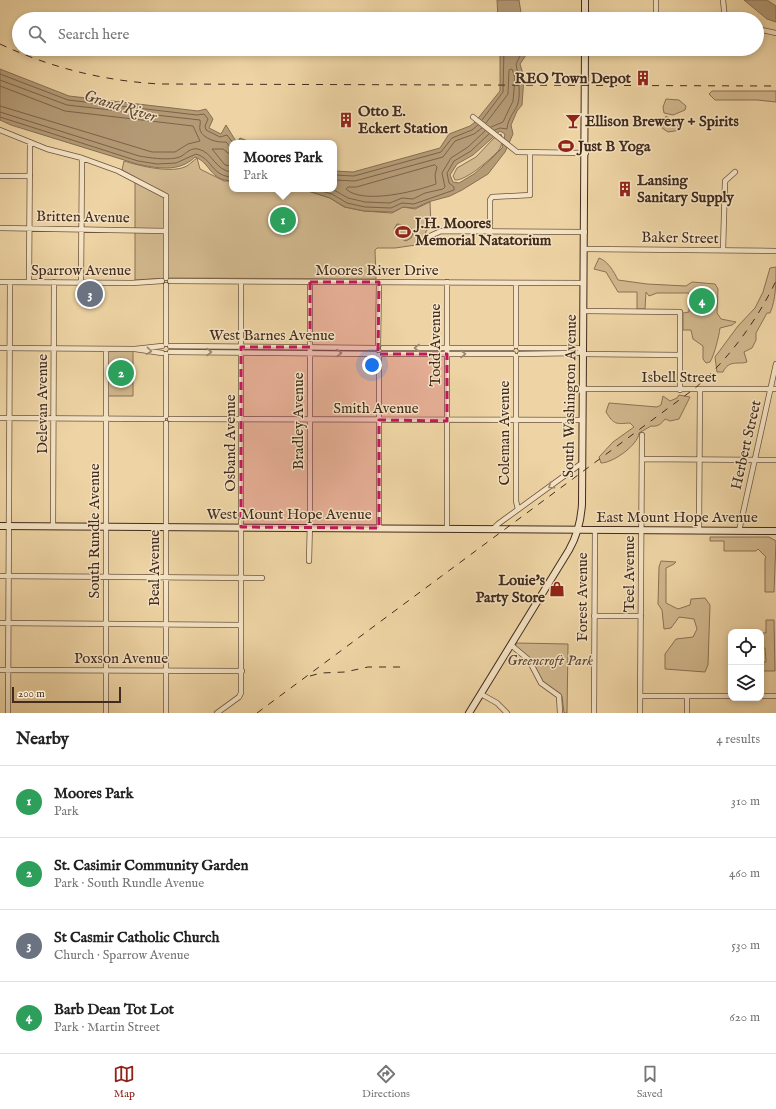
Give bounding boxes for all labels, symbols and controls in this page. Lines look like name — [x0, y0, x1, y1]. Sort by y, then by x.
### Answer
search box — [12, 12, 764, 56]
icon: search — [26, 23, 48, 45]
text: Search here — [58, 25, 129, 44]
place label: REO Town Depot — [515, 69, 632, 88]
building icon: REO Town Depot — [634, 69, 652, 87]
water label: Grand River — [81, 86, 160, 128]
place label: Otto E. Eckert Station — [358, 102, 448, 138]
building icon: Otto E. Eckert Station — [337, 111, 355, 129]
bar icon: Ellison Brewery + Spirits — [564, 112, 582, 130]
place label: Ellison Brewery + Spirits — [585, 112, 739, 131]
sports icon: Just B Yoga — [557, 137, 575, 155]
place label: Just B Yoga — [576, 137, 651, 156]
popup — [229, 140, 337, 192]
text: Moores Park — [243, 148, 323, 167]
text: Park — [243, 167, 268, 184]
place label: Lansing Sanitary Supply — [637, 171, 735, 207]
building icon: Lansing Sanitary Supply — [616, 180, 634, 198]
pin: 1 — [270, 205, 296, 235]
street label: Britten Avenue — [36, 207, 130, 227]
place label: J.H. Moores Memorial Natatorium — [413, 214, 552, 250]
sports icon: J.H. Moores Memorial Natatorium — [394, 223, 412, 241]
street label: Baker Street — [641, 228, 719, 248]
street label: Sparrow Avenue — [31, 261, 131, 280]
street label: Moores River Drive — [315, 261, 439, 280]
pin: 3 — [77, 279, 103, 309]
pin: 4 — [689, 286, 715, 316]
street label: Todd Avenue — [426, 304, 445, 386]
street label: South Washington Avenue — [559, 314, 581, 478]
street label: West Barnes Avenue — [209, 326, 335, 345]
one-way arrow — [414, 344, 420, 352]
one-way arrow — [146, 347, 152, 356]
one-way arrow — [206, 348, 212, 357]
one-way arrow — [336, 349, 342, 357]
one-way arrow — [460, 350, 466, 358]
street label: Delevan Avenue — [33, 354, 52, 454]
your location — [362, 355, 382, 375]
pin: 2 — [108, 358, 134, 388]
street label: Isbell Street — [641, 368, 717, 387]
street label: Bradley Avenue — [289, 372, 308, 470]
street label: Coleman Avenue — [495, 380, 514, 485]
street label: Osband Avenue — [221, 394, 240, 492]
street label: Herbert Street — [726, 398, 766, 492]
street label: Smith Avenue — [333, 399, 419, 418]
street label: South Rundle Avenue — [85, 463, 104, 599]
one-way arrow — [548, 481, 555, 489]
street label: West Mount Hope Avenue — [206, 505, 372, 524]
street label: East Mount Hope Avenue — [596, 508, 758, 527]
street label: Beal Avenue — [145, 530, 164, 606]
street label: Teel Avenue — [620, 536, 639, 612]
street label: Forest Avenue — [573, 552, 592, 642]
place label: Louie's Party Store — [475, 571, 546, 607]
shop icon: Louie's Party Store — [548, 580, 566, 598]
map controls — [728, 629, 764, 701]
button: locate — [728, 629, 764, 665]
street label: Poxson Avenue — [74, 649, 168, 668]
park label: Greencroft Park — [507, 651, 593, 670]
button: layers — [728, 665, 764, 701]
scale bar — [12, 685, 121, 704]
text: 200 m — [18, 687, 45, 701]
text: Nearby — [16, 729, 69, 750]
text: 4 results — [716, 731, 760, 748]
text: Moores Park — [54, 784, 134, 803]
text: 1 — [27, 793, 31, 810]
text: 310 m — [731, 793, 760, 810]
text: Park — [54, 803, 79, 820]
text: St. Casimir Community Garden — [54, 856, 248, 875]
text: 2 — [26, 865, 32, 882]
text: 460 m — [729, 865, 760, 882]
text: Park · South Rundle Avenue — [54, 875, 204, 892]
text: St Casmir Catholic Church — [54, 928, 219, 947]
text: 3 — [27, 937, 31, 954]
text: 530 m — [731, 937, 760, 954]
text: Church · Sparrow Avenue — [54, 947, 190, 964]
text: Barb Dean Tot Lot — [54, 1000, 174, 1019]
text: 4 — [26, 1009, 32, 1026]
text: 620 m — [729, 1009, 760, 1026]
text: Park · Martin Street — [54, 1019, 160, 1036]
tab: Map — [113, 1063, 135, 1101]
tab: Directions — [362, 1063, 410, 1101]
tab: Saved — [637, 1063, 663, 1101]

